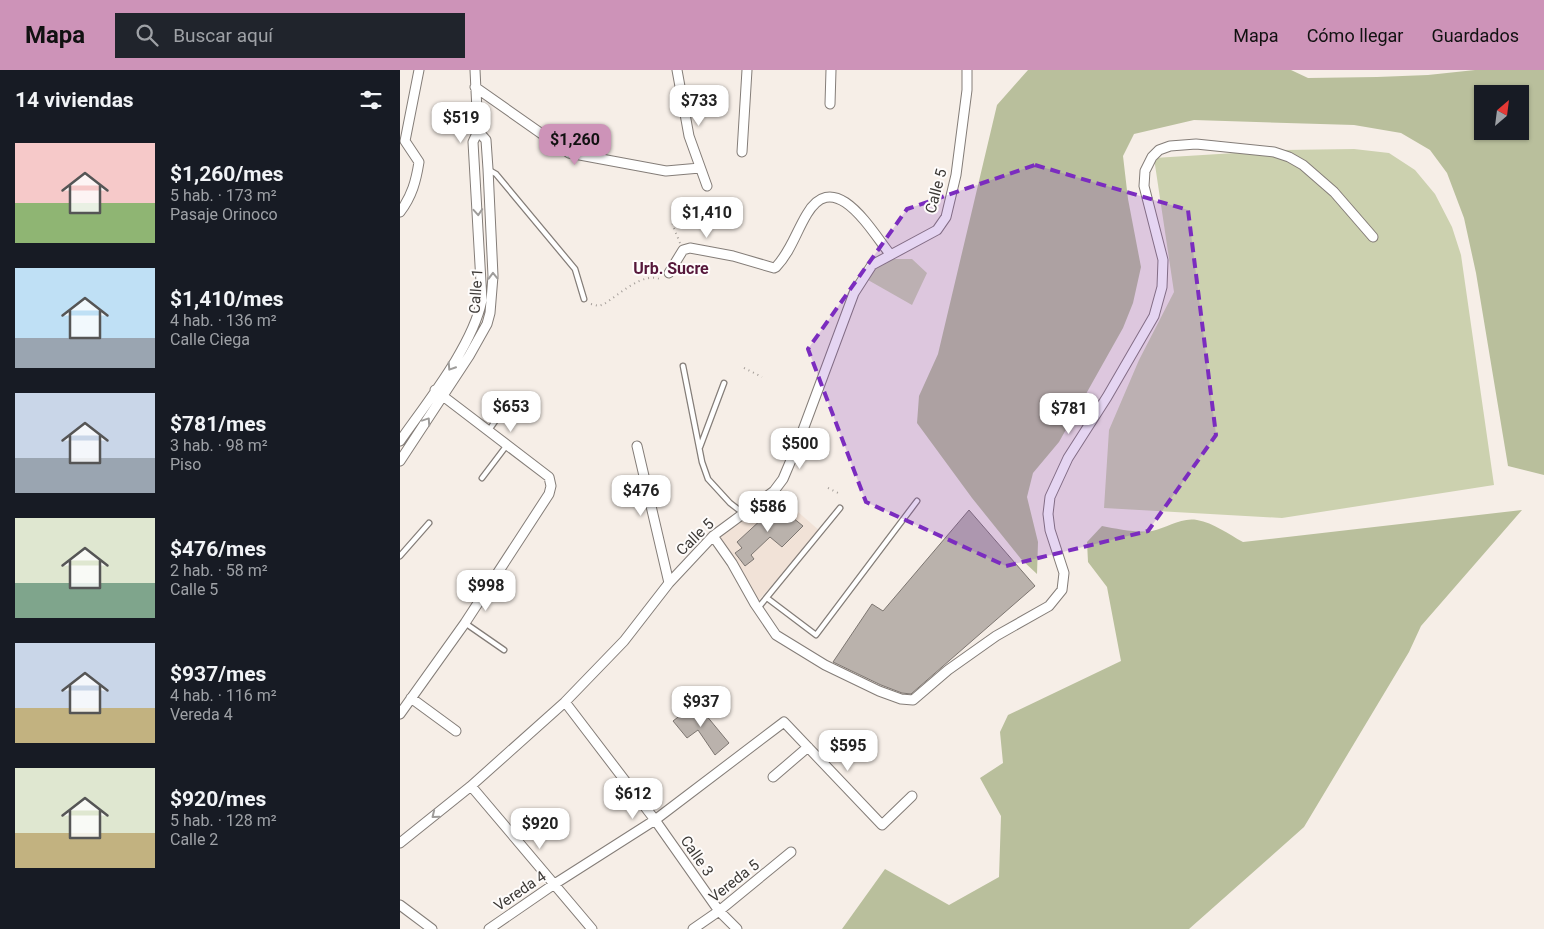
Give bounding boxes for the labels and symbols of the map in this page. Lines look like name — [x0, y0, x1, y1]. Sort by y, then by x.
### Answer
pin: $733 — [669, 85, 729, 127]
north arrow — [1474, 85, 1529, 140]
pin: $519 — [431, 102, 491, 144]
pin: $1,260 — [534, 124, 616, 166]
street label: Calle 5 — [921, 167, 951, 215]
pin: $1,410 — [666, 196, 748, 239]
one-way arrow — [472, 208, 483, 216]
district label: Urb. Sucre — [633, 259, 709, 278]
street label: Calle 1 — [465, 268, 487, 314]
one-way arrow — [488, 272, 498, 280]
one-way arrow — [447, 361, 457, 370]
pin: $653 — [481, 390, 541, 433]
pin: $781 — [1039, 392, 1099, 435]
one-way arrow — [421, 417, 430, 426]
pin: $500 — [770, 428, 830, 470]
pin: $476 — [611, 474, 671, 517]
pin: $586 — [738, 490, 798, 533]
street label: Calle 5 — [672, 515, 718, 559]
pin: $998 — [456, 570, 516, 612]
pin: $937 — [671, 686, 731, 728]
pin: $595 — [818, 730, 878, 772]
pin: $612 — [603, 778, 663, 820]
pin: $920 — [510, 808, 570, 850]
one-way arrow — [432, 809, 441, 818]
street label: Calle 3 — [677, 832, 717, 880]
street label: Vereda 5 — [705, 856, 763, 906]
street label: Vereda 4 — [491, 867, 550, 915]

